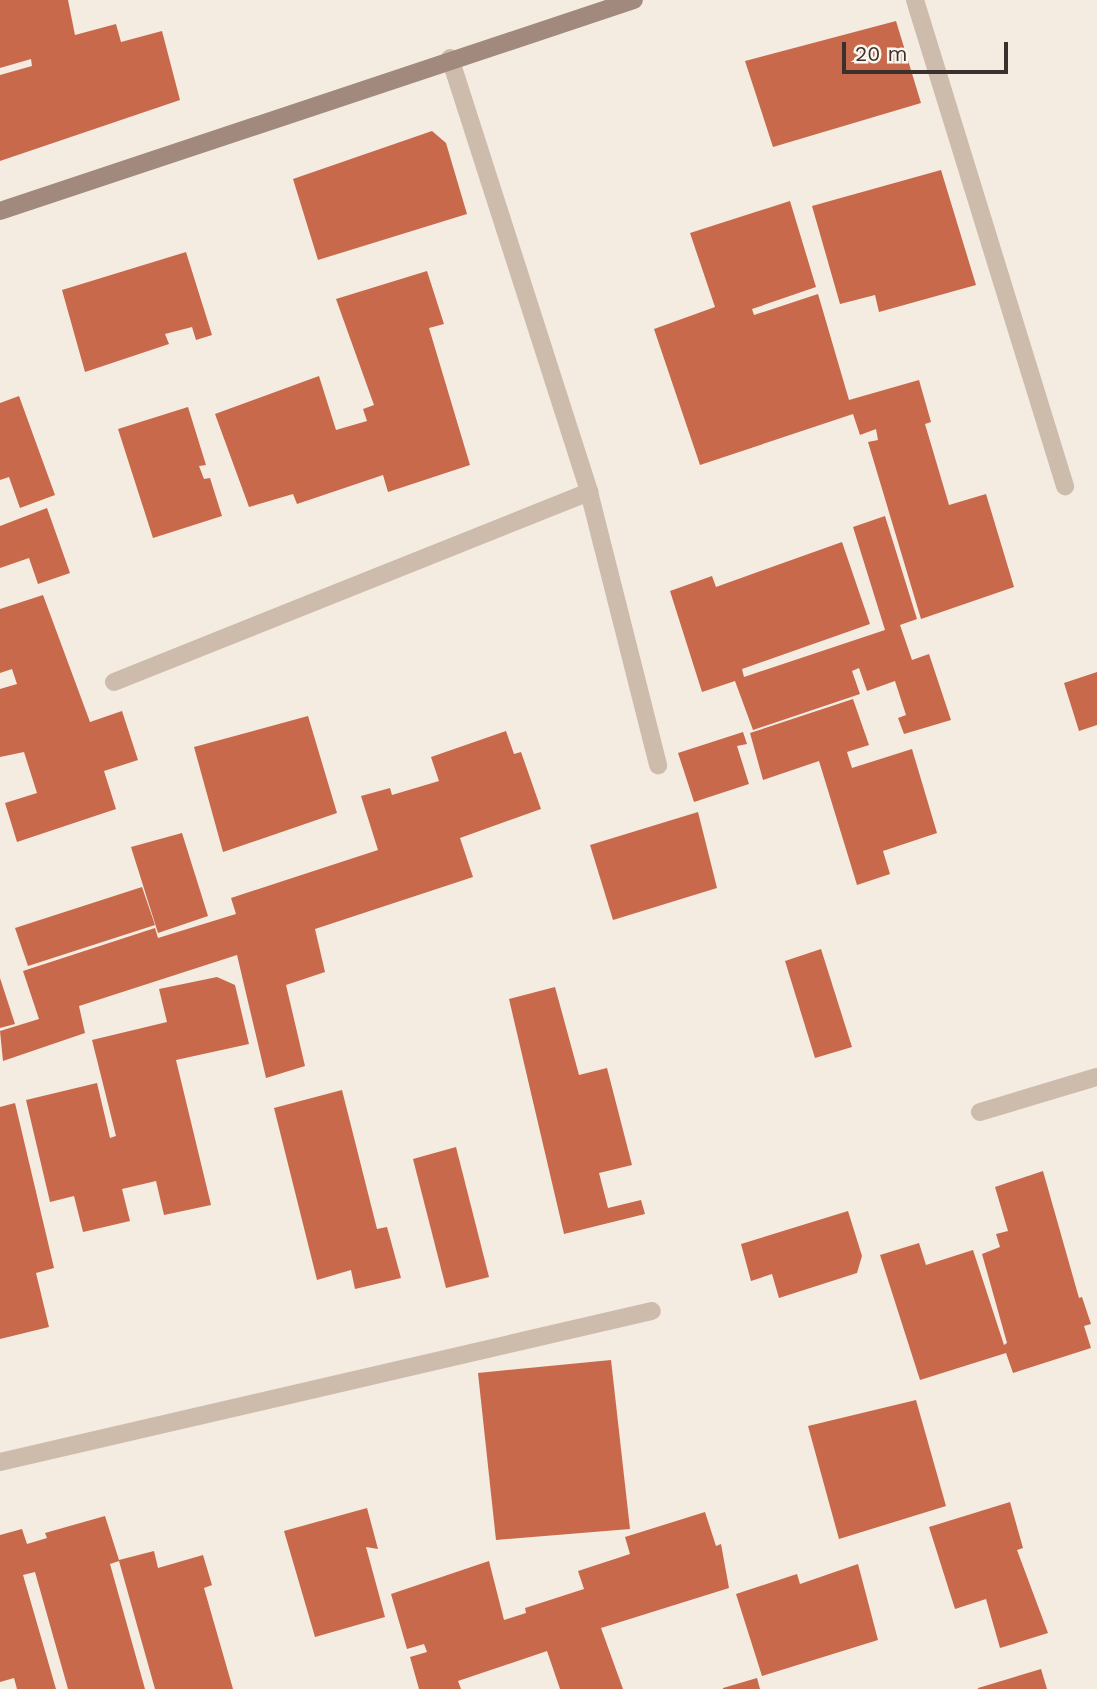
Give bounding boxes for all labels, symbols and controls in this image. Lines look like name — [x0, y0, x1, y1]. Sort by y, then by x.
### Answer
scale bar — [845, 28, 1011, 72]
text: 20 m — [855, 41, 907, 66]

